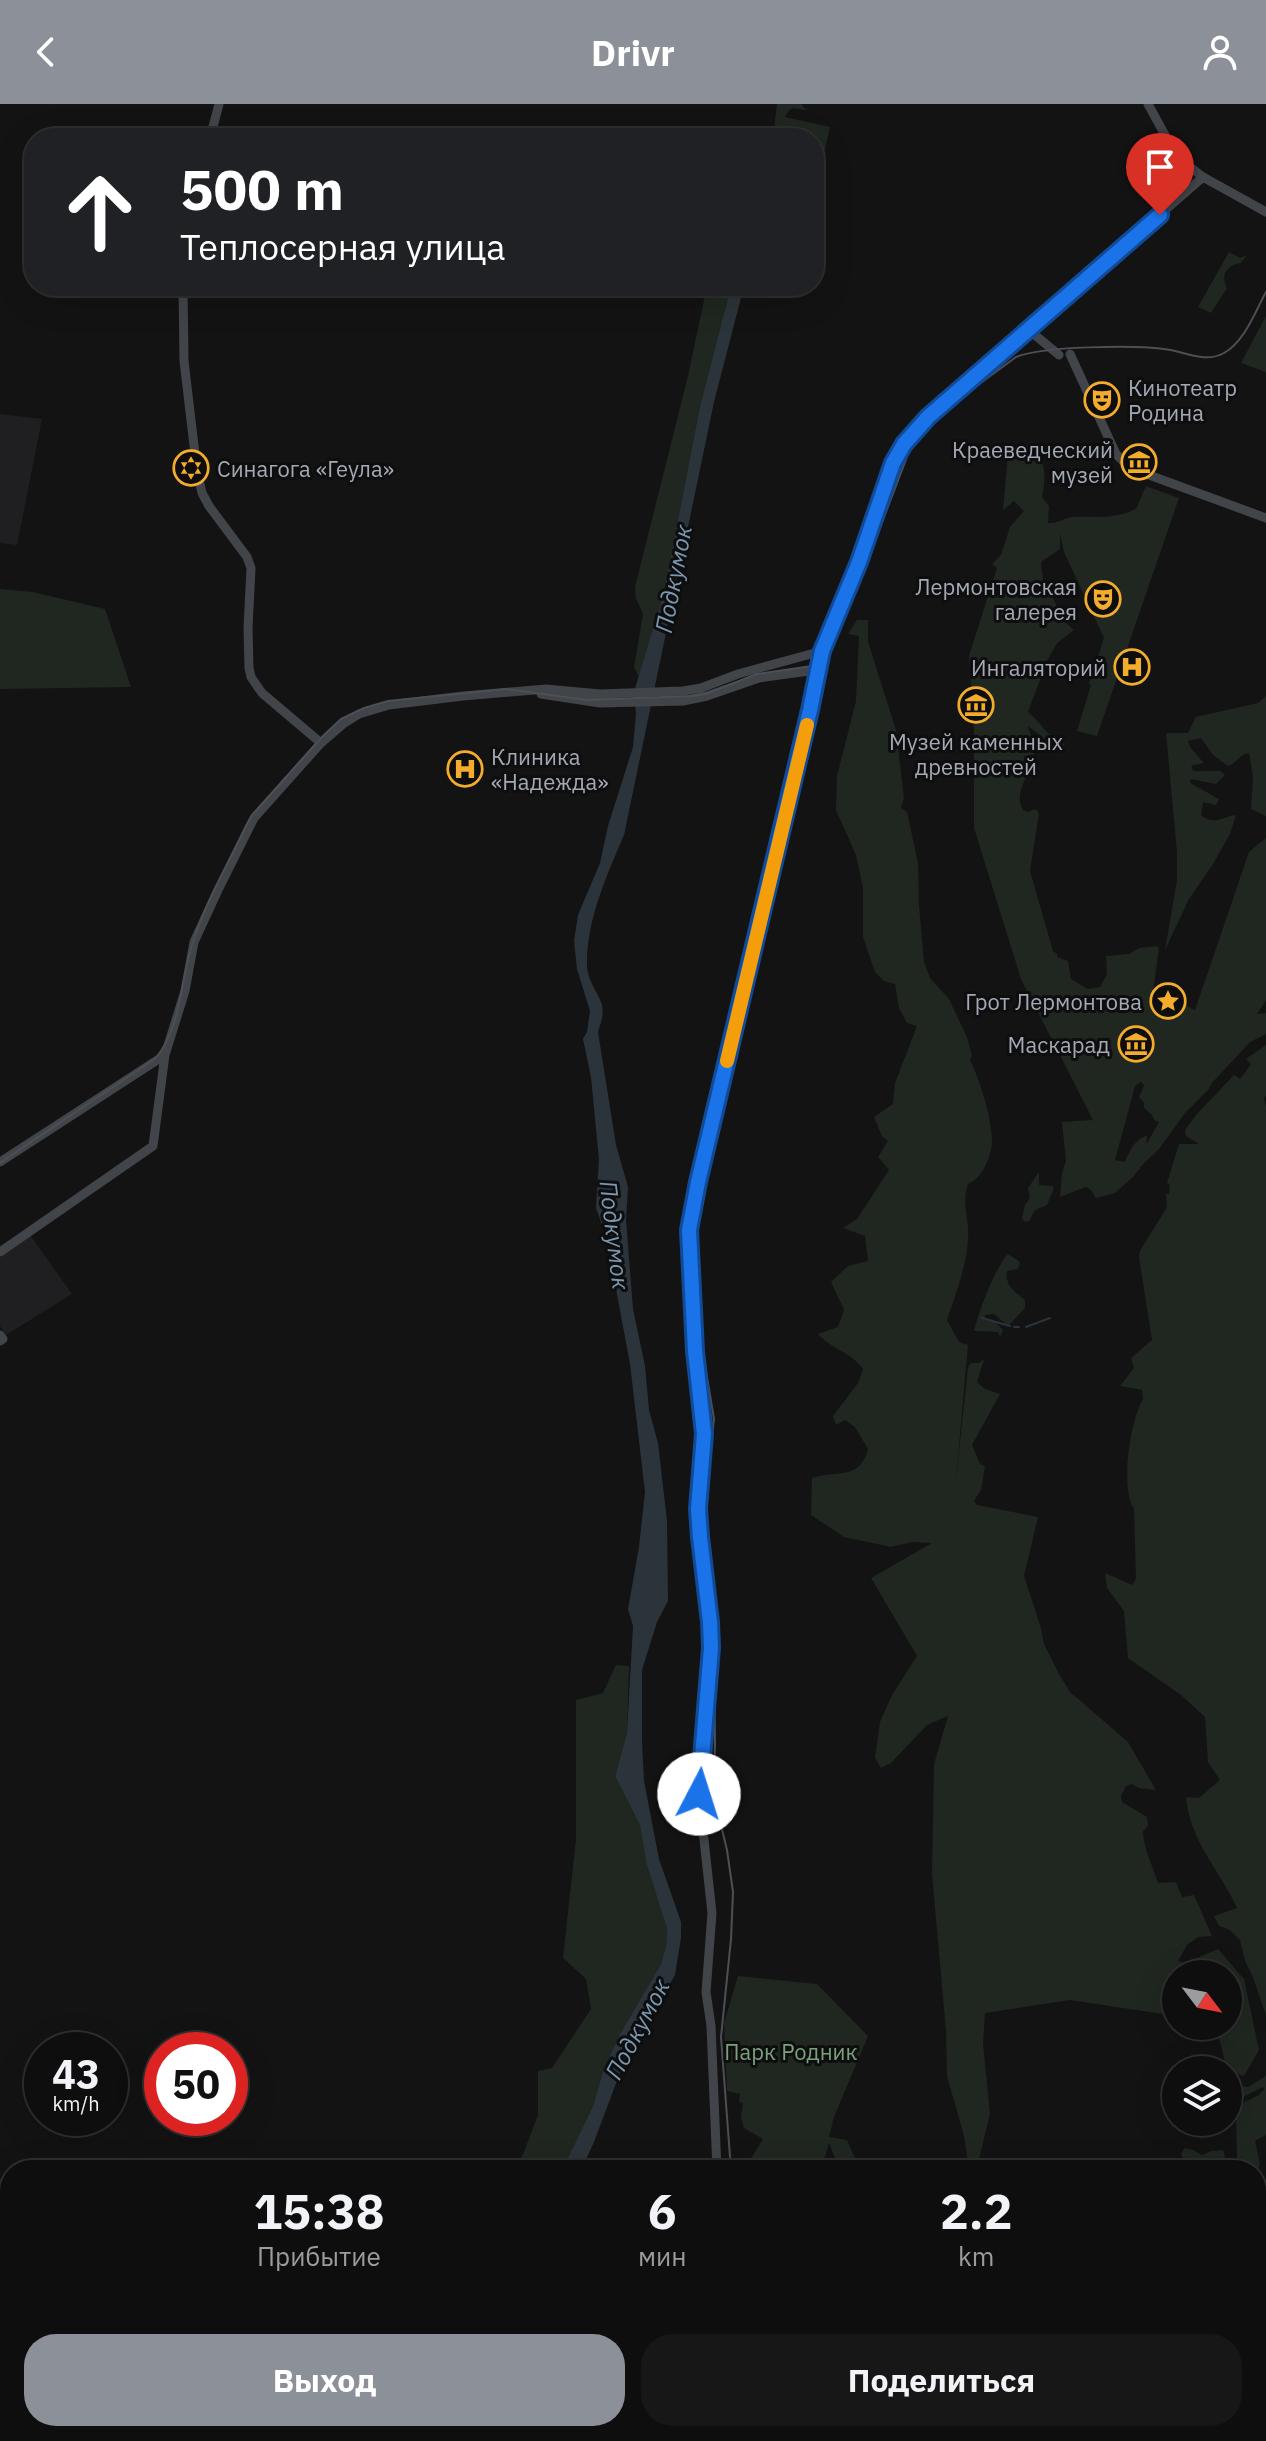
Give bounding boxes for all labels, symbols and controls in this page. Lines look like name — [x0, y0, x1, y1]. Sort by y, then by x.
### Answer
text: Drivr — [591, 29, 675, 76]
icon: back — [24, 30, 68, 74]
icon: person — [1198, 30, 1242, 74]
pin — [1126, 133, 1194, 215]
icon: arrive — [1138, 145, 1182, 189]
text: 500 m — [180, 153, 344, 225]
icon: ahead — [48, 160, 152, 264]
text: Теплосерная улица — [180, 223, 506, 270]
place label: Кинотеатр Родина — [1128, 373, 1237, 427]
theatre icon: Кинотеатр Родина — [1083, 381, 1121, 419]
place label: Краеведческий музей — [952, 435, 1113, 489]
museum icon: Краеведческий музей — [1120, 443, 1158, 481]
synagogue icon: Синагога «Геула» — [172, 449, 210, 487]
place label: Синагога «Геула» — [217, 454, 394, 483]
water label: Подкумок — [647, 522, 699, 636]
place label: Лермонтовская галерея — [915, 572, 1077, 626]
theatre icon: Лермонтовская галерея — [1084, 580, 1122, 618]
hospital icon: Ингаляторий — [1113, 648, 1151, 686]
place label: Ингаляторий — [971, 653, 1106, 682]
museum icon: Музей каменных древностей — [957, 686, 995, 724]
place label: Музей каменных древностей — [889, 727, 1063, 781]
place label: Клиника «Надежда» — [491, 742, 608, 796]
hospital icon: Клиника «Надежда» — [446, 750, 484, 788]
place icon: Грот Лермонтова — [1149, 982, 1187, 1020]
place label: Грот Лермонтова — [965, 987, 1142, 1016]
museum icon: Маскарад — [1117, 1025, 1155, 1063]
place label: Маскарад — [1008, 1030, 1110, 1059]
water label: Подкумок — [592, 1179, 638, 1291]
position arrow — [657, 1752, 741, 1836]
north arrow — [1162, 1960, 1242, 2040]
map controls — [1162, 1960, 1242, 2136]
water label: Подкумок — [597, 1973, 677, 2085]
speed limit sign: 50 — [144, 2032, 248, 2136]
park label: Парк Родник — [724, 2037, 858, 2066]
text: 43 — [52, 2048, 100, 2100]
button: layers — [1162, 2056, 1242, 2136]
text: km/h — [52, 2090, 100, 2117]
text: 15:38 — [253, 2180, 384, 2242]
text: 6 — [648, 2180, 677, 2242]
text: 2.2 — [940, 2180, 1013, 2242]
text: Прибытие — [257, 2239, 381, 2273]
text: мин — [638, 2239, 687, 2273]
text: km — [958, 2239, 994, 2273]
button: Выход — [24, 2334, 625, 2426]
button: Поделиться — [641, 2334, 1242, 2426]

